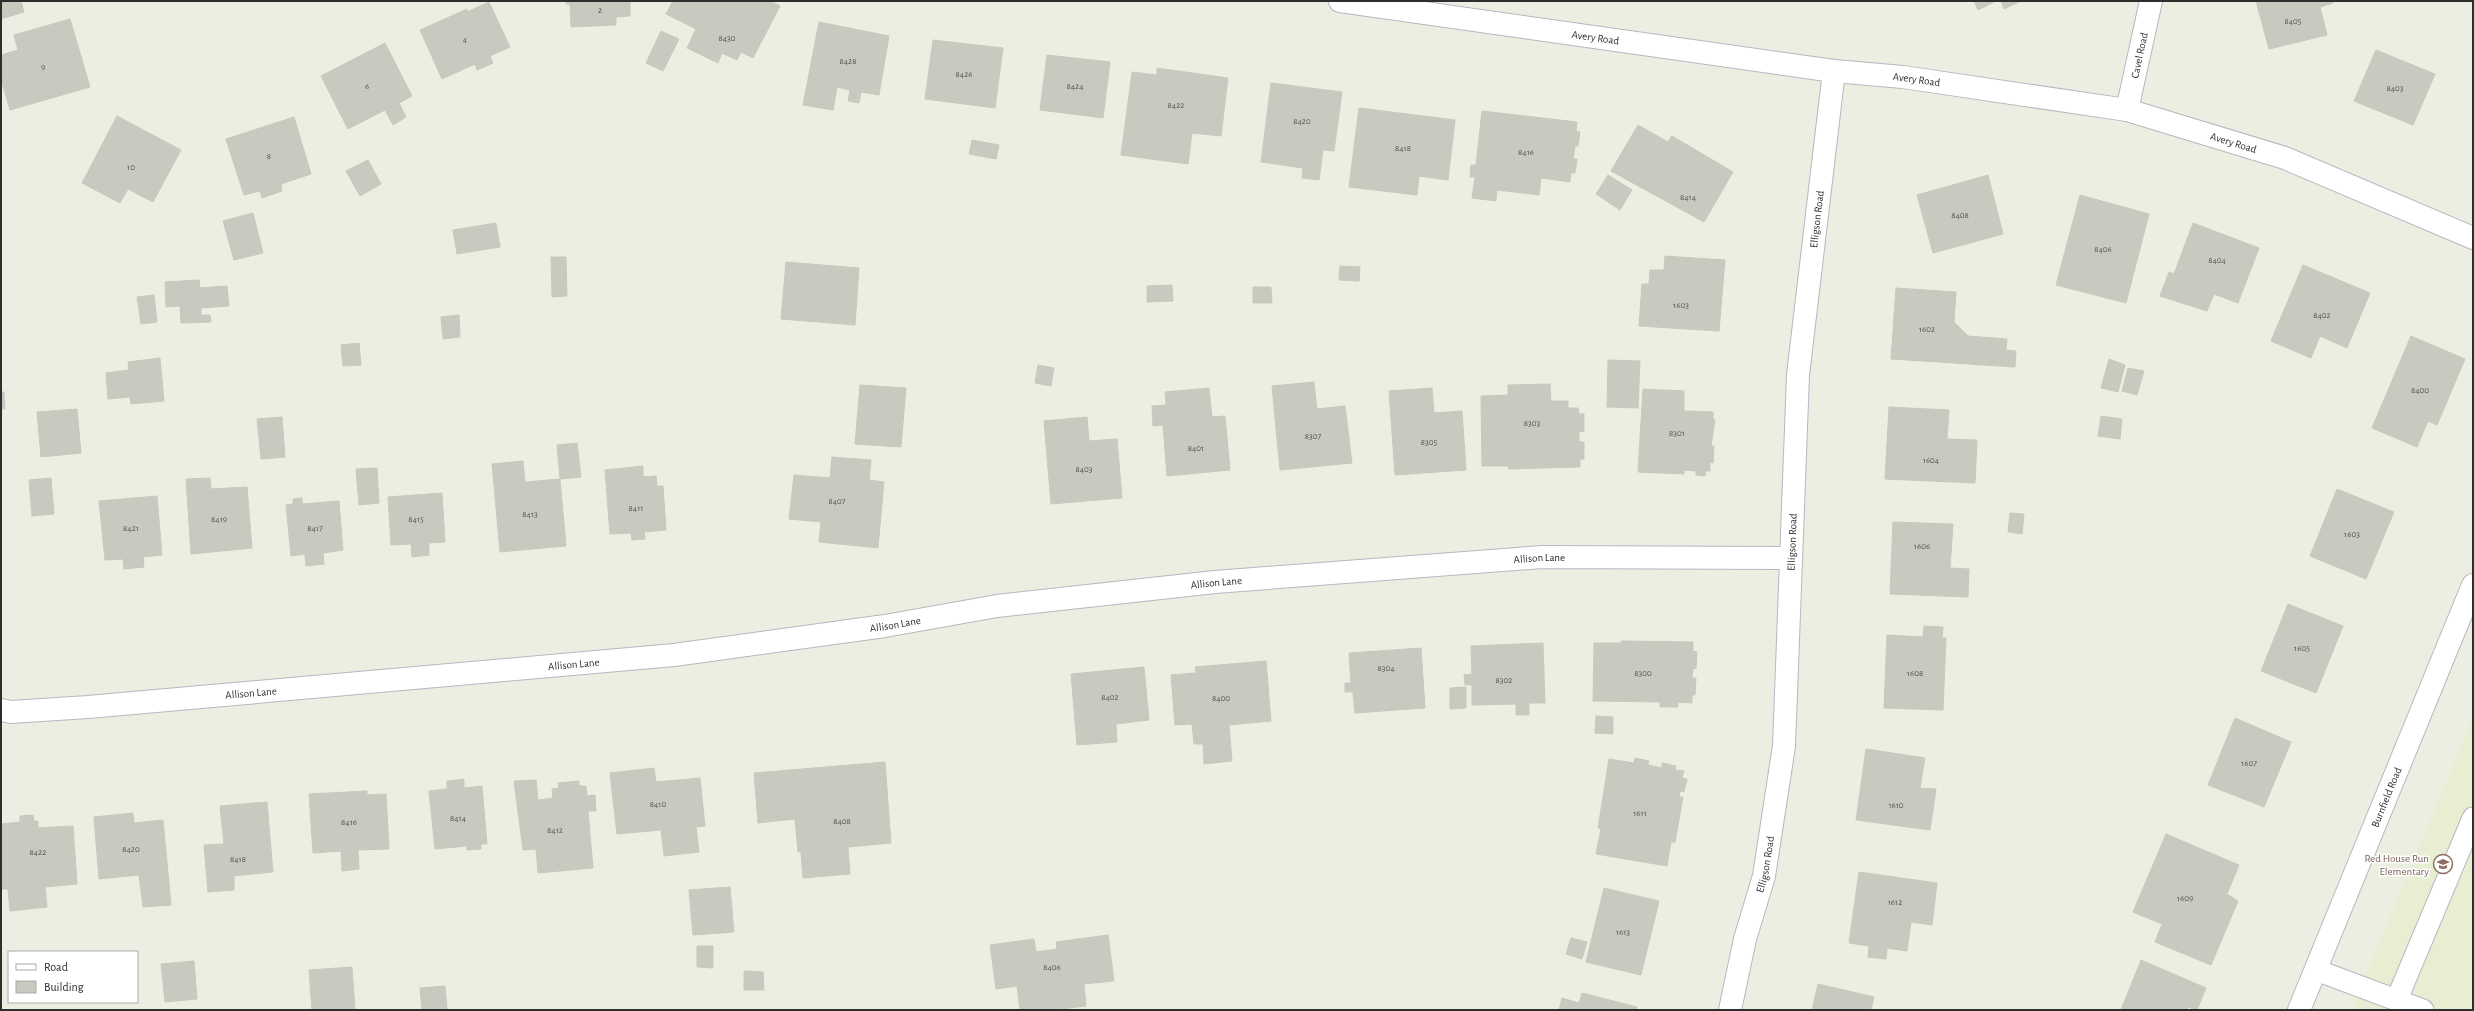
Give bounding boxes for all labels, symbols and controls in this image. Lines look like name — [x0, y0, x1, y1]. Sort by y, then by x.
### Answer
house number: 2 — [598, 6, 602, 15]
house number: 8405 — [2284, 17, 2302, 26]
street label: Avery Road — [1571, 29, 1620, 47]
street label: Cavel Road — [2129, 31, 2150, 79]
house number: 8430 — [718, 34, 736, 43]
house number: 4 — [463, 35, 468, 44]
house number: 8428 — [840, 57, 856, 66]
house number: 9 — [41, 63, 45, 72]
house number: 8426 — [956, 70, 972, 79]
street label: Avery Road — [1892, 71, 1941, 88]
house number: 6 — [365, 82, 369, 91]
house number: 8424 — [1066, 82, 1084, 91]
house number: 8403 — [2386, 84, 2404, 93]
house number: 8422 — [1168, 101, 1184, 110]
house number: 8420 — [1293, 117, 1311, 126]
street label: Avery Road — [2209, 131, 2258, 155]
house number: 8418 — [1395, 144, 1411, 153]
house number: 8416 — [1518, 148, 1534, 157]
house number: 8 — [267, 152, 271, 161]
house number: 10 — [127, 163, 135, 172]
street label: Elligson Road — [1808, 190, 1826, 249]
house number: 8414 — [1680, 193, 1697, 202]
house number: 8408 — [1951, 211, 1969, 220]
house number: 8406 — [2094, 245, 2112, 254]
house number: 8404 — [2208, 256, 2227, 265]
house number: 1603 — [1673, 301, 1689, 310]
house number: 8402 — [2313, 311, 2331, 320]
house number: 1602 — [1919, 325, 1935, 334]
house number: 8400 — [2411, 386, 2429, 395]
house number: 8303 — [1524, 419, 1541, 428]
house number: 8301 — [1669, 429, 1685, 438]
house number: 8307 — [1305, 432, 1321, 441]
house number: 8305 — [1421, 438, 1437, 447]
house number: 8401 — [1188, 444, 1204, 453]
house number: 1604 — [1923, 456, 1940, 465]
house number: 8403 — [1075, 465, 1093, 474]
house number: 8407 — [828, 497, 846, 506]
house number: 8411 — [629, 504, 643, 513]
house number: 8413 — [522, 510, 538, 519]
street label: Elligson Road — [1786, 513, 1799, 571]
house number: 8419 — [211, 515, 227, 524]
house number: 8415 — [408, 515, 424, 524]
house number: 8421 — [123, 524, 139, 533]
house number: 8417 — [307, 524, 323, 533]
house number: 1603 — [2344, 530, 2360, 539]
house number: 1606 — [1914, 542, 1930, 551]
street label: Allison Lane — [1513, 552, 1565, 565]
street label: Allison Lane — [1190, 575, 1242, 591]
street label: Allison Lane — [869, 615, 922, 634]
house number: 1605 — [2294, 644, 2310, 653]
street label: Allison Lane — [548, 657, 600, 672]
house number: 8304 — [1377, 664, 1395, 673]
house number: 8300 — [1634, 669, 1652, 678]
house number: 1608 — [1907, 669, 1923, 678]
house number: 8302 — [1496, 676, 1512, 685]
street label: Allison Lane — [225, 685, 277, 701]
house number: 8402 — [1101, 693, 1119, 702]
house number: 8400 — [1212, 694, 1230, 703]
house number: 1607 — [2241, 759, 2257, 768]
street label: Burnfield Road — [2369, 765, 2404, 829]
house number: 8410 — [650, 800, 666, 809]
house number: 1610 — [1888, 801, 1904, 810]
house number: 1611 — [1633, 809, 1647, 818]
house number: 8414 — [450, 814, 467, 823]
house number: 8408 — [833, 817, 851, 826]
house number: 8416 — [341, 818, 357, 827]
house number: 8412 — [547, 826, 563, 835]
street label: Elligson Road — [1754, 835, 1776, 894]
house number: 8420 — [122, 845, 140, 854]
house number: 8422 — [30, 848, 46, 857]
place label: Red House Run Elementary — [2364, 853, 2429, 877]
school or university icon: Red House Run Elementary — [2432, 853, 2454, 875]
house number: 8418 — [230, 855, 246, 864]
house number: 1609 — [2177, 894, 2193, 903]
house number: 1612 — [1888, 898, 1902, 907]
house number: 1613 — [1616, 928, 1630, 937]
legend — [8, 951, 138, 1003]
text: Road — [44, 961, 68, 973]
house number: 8406 — [1043, 963, 1061, 972]
text: Building — [44, 981, 84, 993]

